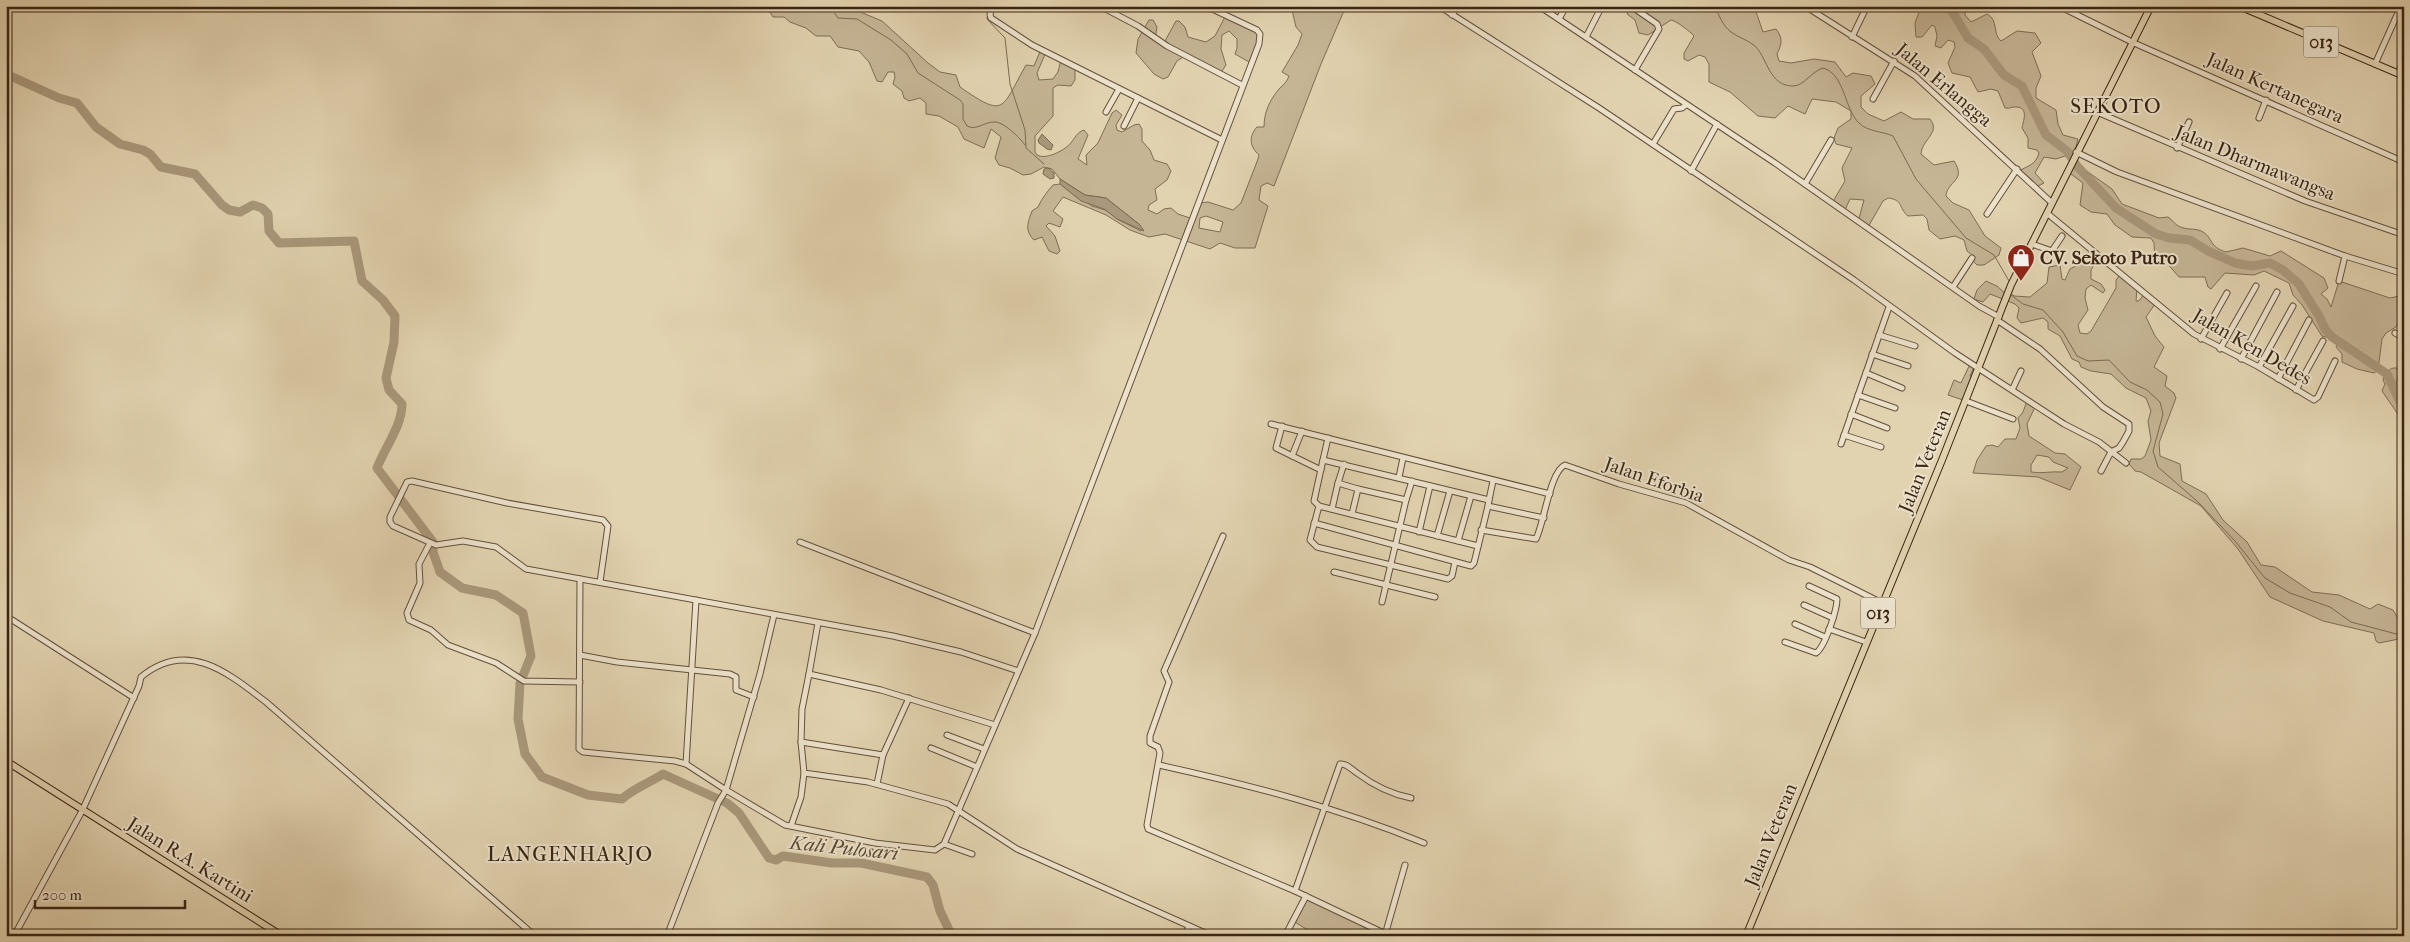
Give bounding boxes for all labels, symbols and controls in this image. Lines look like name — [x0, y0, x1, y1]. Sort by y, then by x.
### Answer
road number: 013 — [2304, 27, 2338, 58]
street label: Jalan Erlangga — [1890, 37, 1997, 132]
street label: Jalan Kertanegara — [2201, 47, 2347, 128]
district label: SEKOTO — [2070, 94, 2162, 118]
street label: Jalan Dharmawangsa — [2170, 120, 2338, 205]
shop icon: CV. Sekoto Putro — [2006, 243, 2036, 282]
place label: CV. Sekoto Putro — [2040, 247, 2177, 269]
street label: Jalan Ken Dedes — [2187, 303, 2315, 390]
street label: Jalan Veteran — [1894, 406, 1956, 518]
street label: Jalan Eforbia — [1599, 452, 1707, 507]
road number: 013 — [1860, 598, 1896, 628]
street label: Jalan Veteran — [1740, 780, 1802, 892]
street label: Jalan R.A. Kartini — [122, 812, 257, 908]
water label: Kali Pulosari — [787, 831, 900, 865]
district label: LANGENHARJO — [487, 842, 653, 866]
scale bar — [35, 877, 185, 909]
text: 200 m — [42, 886, 82, 904]

